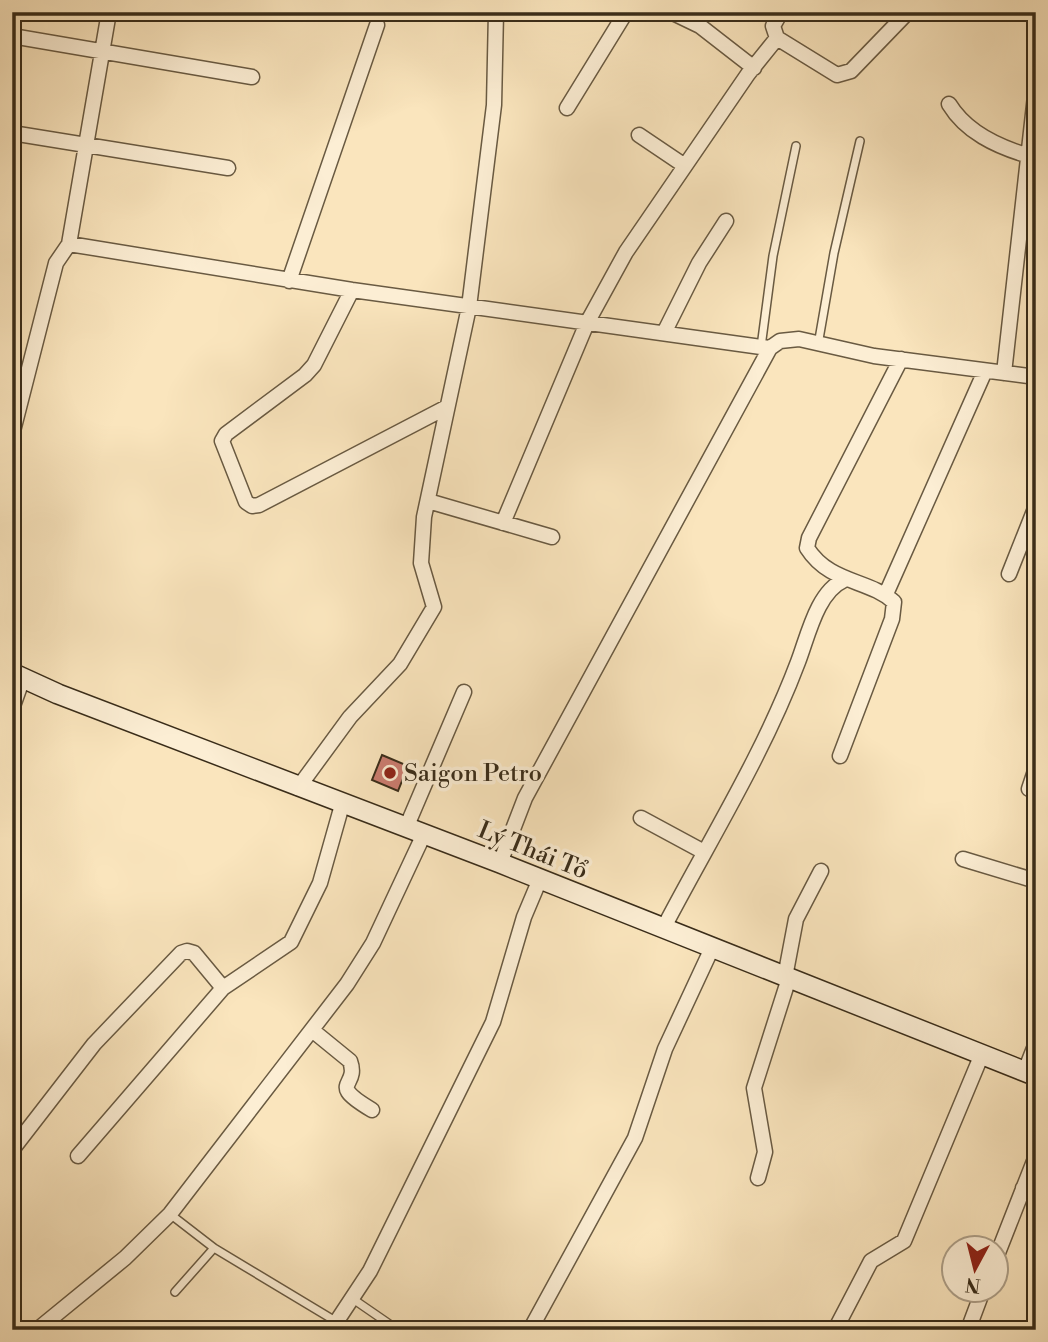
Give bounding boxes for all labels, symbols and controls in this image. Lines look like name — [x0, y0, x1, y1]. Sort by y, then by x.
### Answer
place label: Saigon Petro — [404, 759, 542, 789]
marker: Saigon Petro — [382, 765, 398, 781]
street label: Lý Thái Tổ — [473, 815, 592, 887]
north arrow — [940, 1234, 1010, 1304]
text: N — [964, 1272, 982, 1298]

